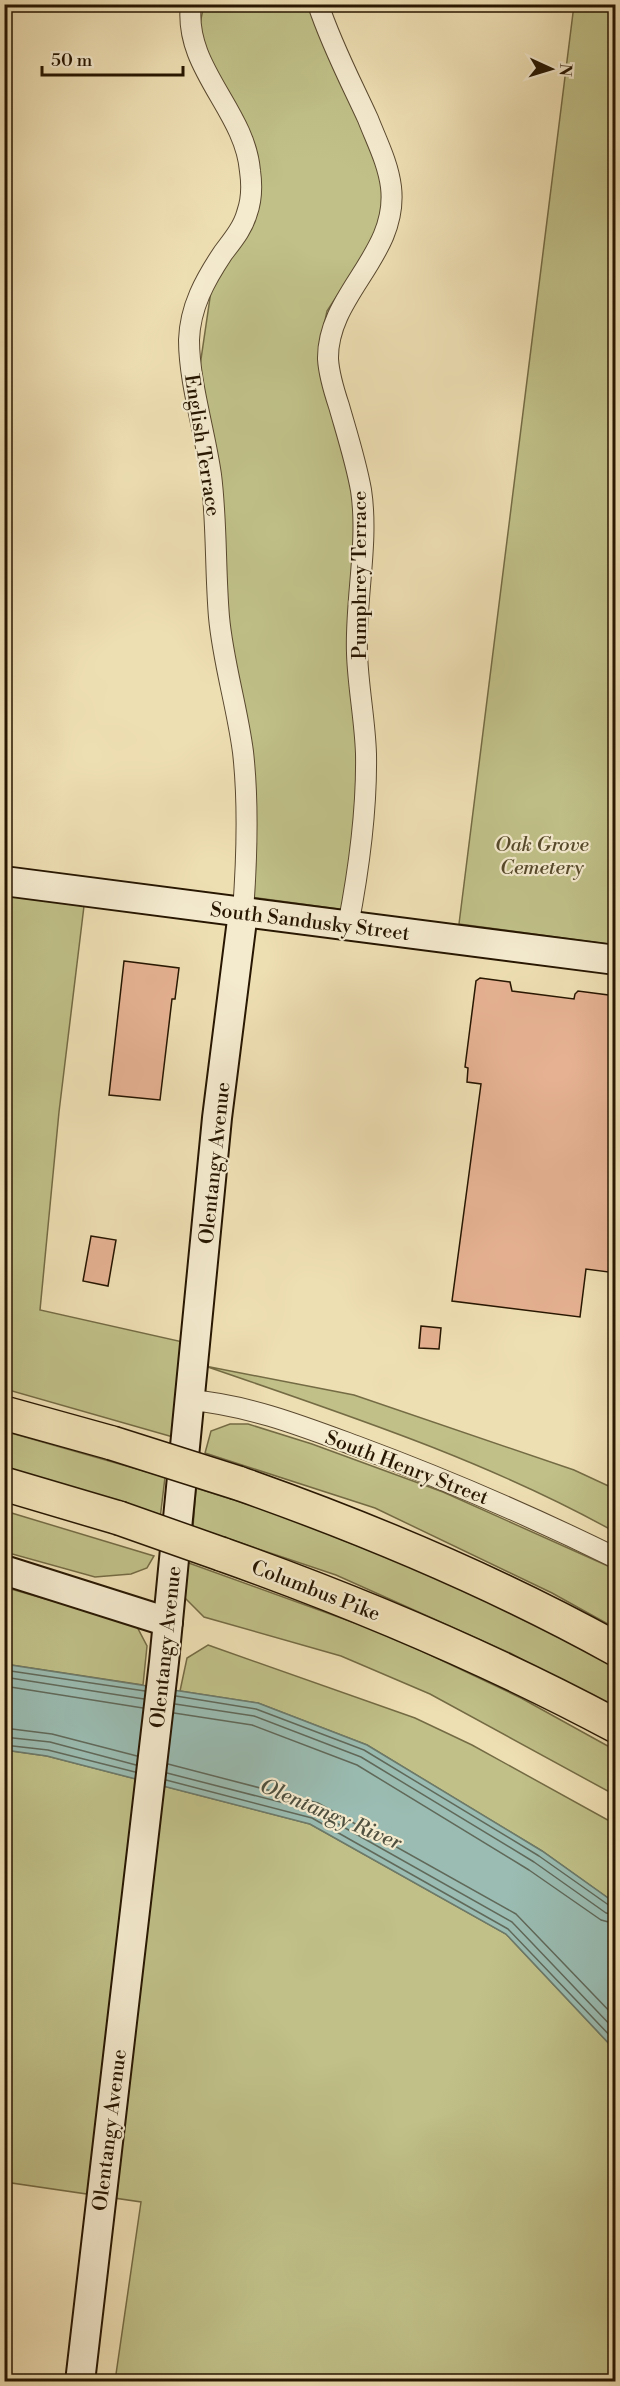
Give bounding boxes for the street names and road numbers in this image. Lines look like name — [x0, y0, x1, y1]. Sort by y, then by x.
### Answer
street label: English Terrace — [178, 372, 225, 518]
street label: Pumphrey Terrace — [348, 491, 373, 659]
street label: South Sandusky Street — [209, 898, 411, 947]
street label: Olentangy Avenue — [195, 1081, 236, 1246]
street label: South Henry Street — [321, 1426, 492, 1511]
street label: Columbus Pike — [247, 1555, 384, 1627]
street label: Olentangy Avenue — [146, 1565, 187, 1730]
street label: Olentangy Avenue — [88, 2048, 133, 2213]

